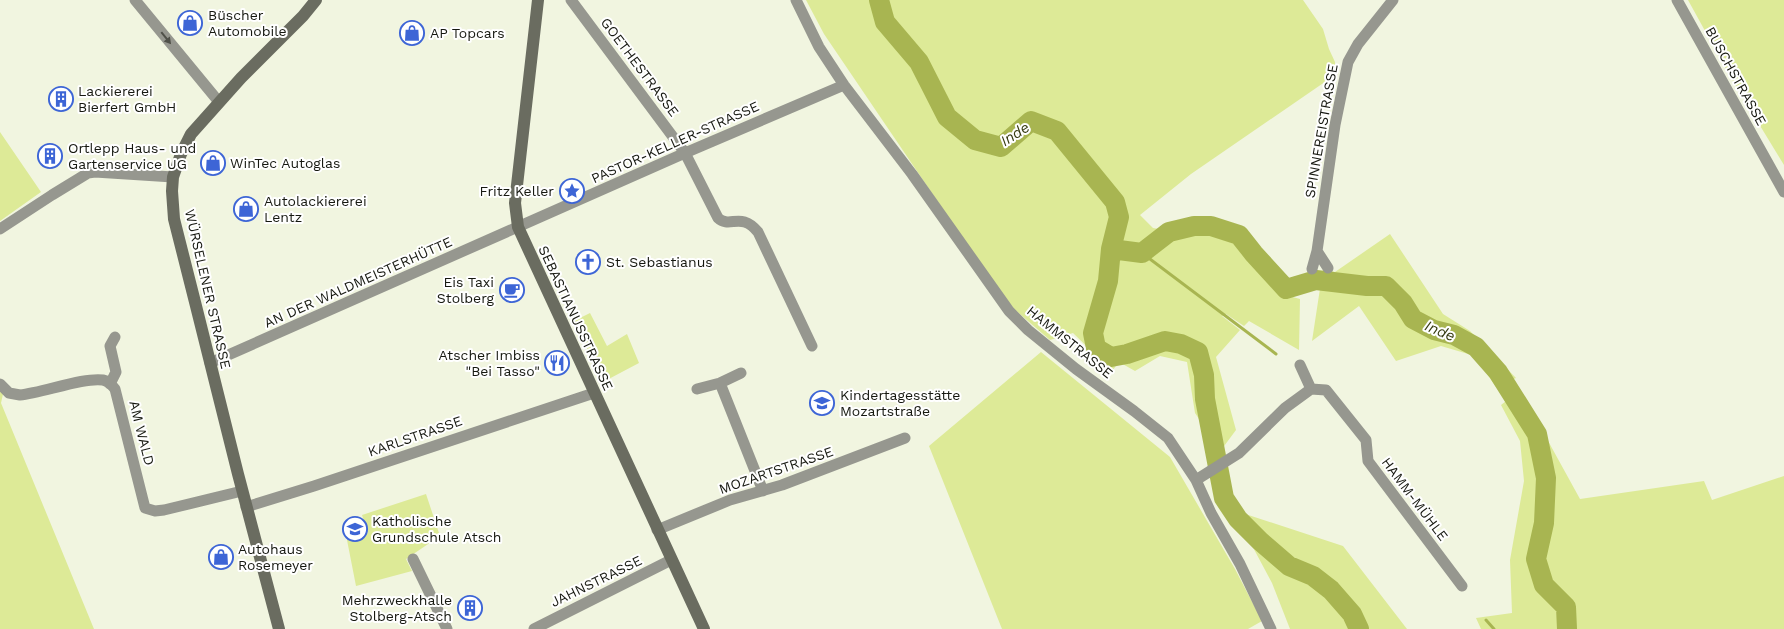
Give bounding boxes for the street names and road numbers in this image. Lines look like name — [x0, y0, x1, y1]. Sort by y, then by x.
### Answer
street label: GOETHESTRASSE — [598, 14, 682, 120]
street label: BUSCHSTRASSE — [1702, 24, 1770, 128]
street label: SPINNEREISTRASSE — [1301, 63, 1341, 199]
street label: PASTOR-KELLER-STRASSE — [589, 98, 761, 186]
street label: WÜRSELENER STRASSE — [182, 208, 234, 371]
street label: AN DER WALDMEISTERHÜTTE — [262, 233, 454, 331]
street label: SEBASTIANUSSTRASSE — [535, 243, 617, 393]
street label: HAMMSTRASSE — [1024, 303, 1116, 382]
street label: AM WALD — [126, 399, 158, 467]
street label: KARLSTRASSE — [366, 412, 464, 460]
street label: MOZARTSTRASSE — [717, 443, 835, 497]
street label: HAMM-MÜHLE — [1379, 454, 1452, 544]
street label: JAHNSTRASSE — [548, 552, 644, 610]

